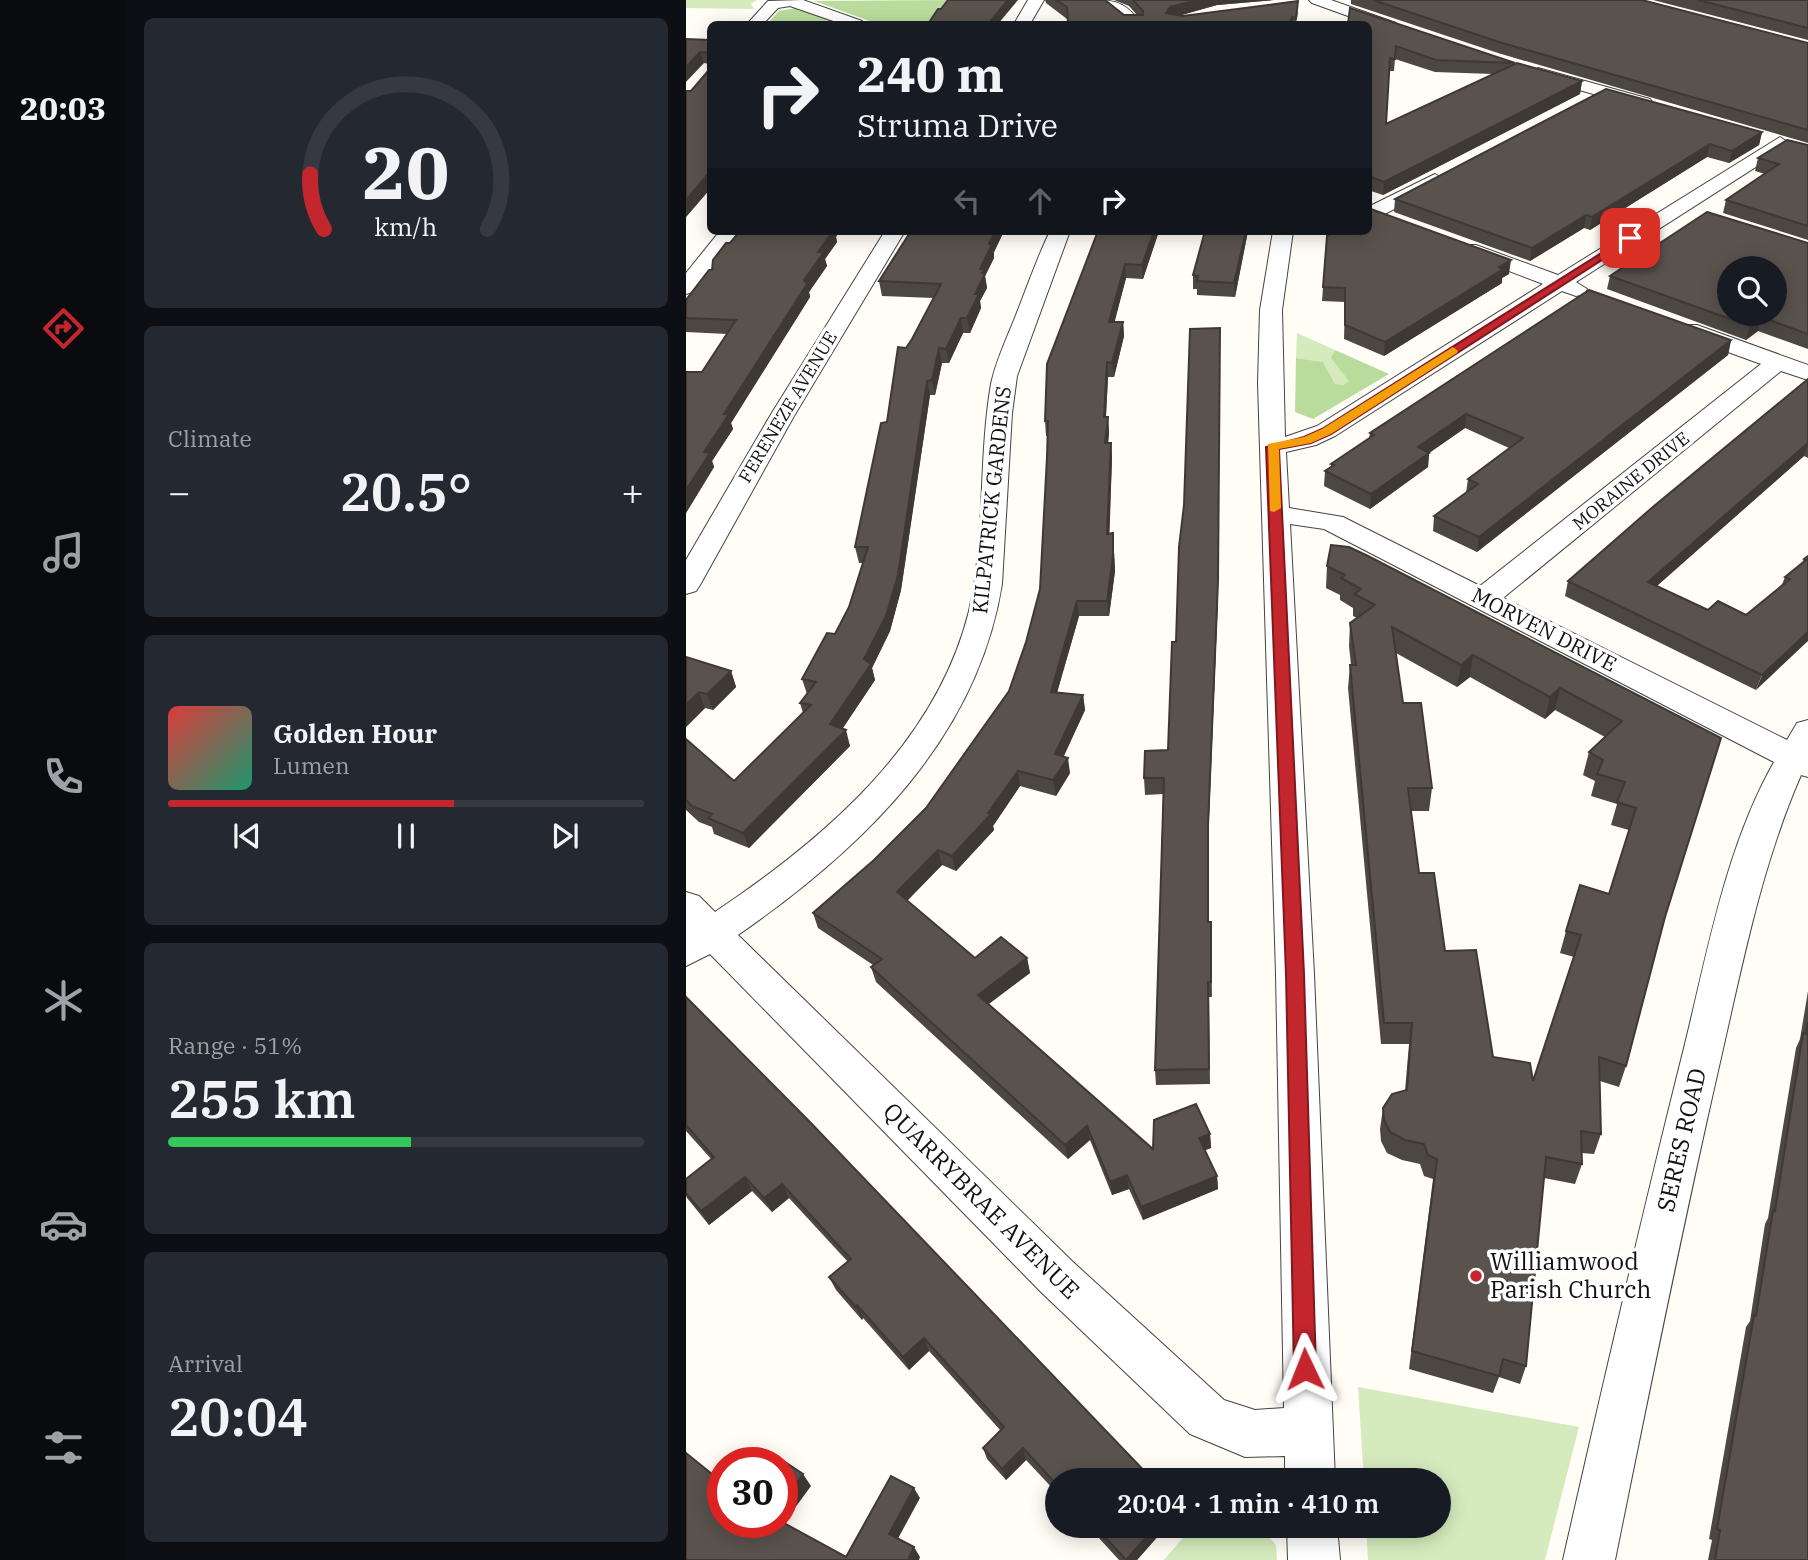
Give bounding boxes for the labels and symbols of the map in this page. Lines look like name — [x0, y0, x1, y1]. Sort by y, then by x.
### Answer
pin — [1600, 208, 1660, 268]
street label: FERENEZE AVENUE — [733, 327, 842, 487]
street label: KILPATRICK GARDENS — [965, 385, 1017, 615]
street label: MORAINE DRIVE — [1568, 426, 1694, 535]
street label: MORVEN DRIVE — [1467, 581, 1622, 678]
street label: SERES ROAD — [1649, 1065, 1713, 1215]
street label: QUARRYBRAE AVENUE — [877, 1095, 1087, 1305]
place label: Williamwood Parish Church — [1490, 1245, 1652, 1305]
marker: Williamwood Parish Church — [1468, 1268, 1484, 1284]
position arrow — [1268, 1332, 1342, 1406]
speed limit sign: 30 — [707, 1447, 798, 1538]

